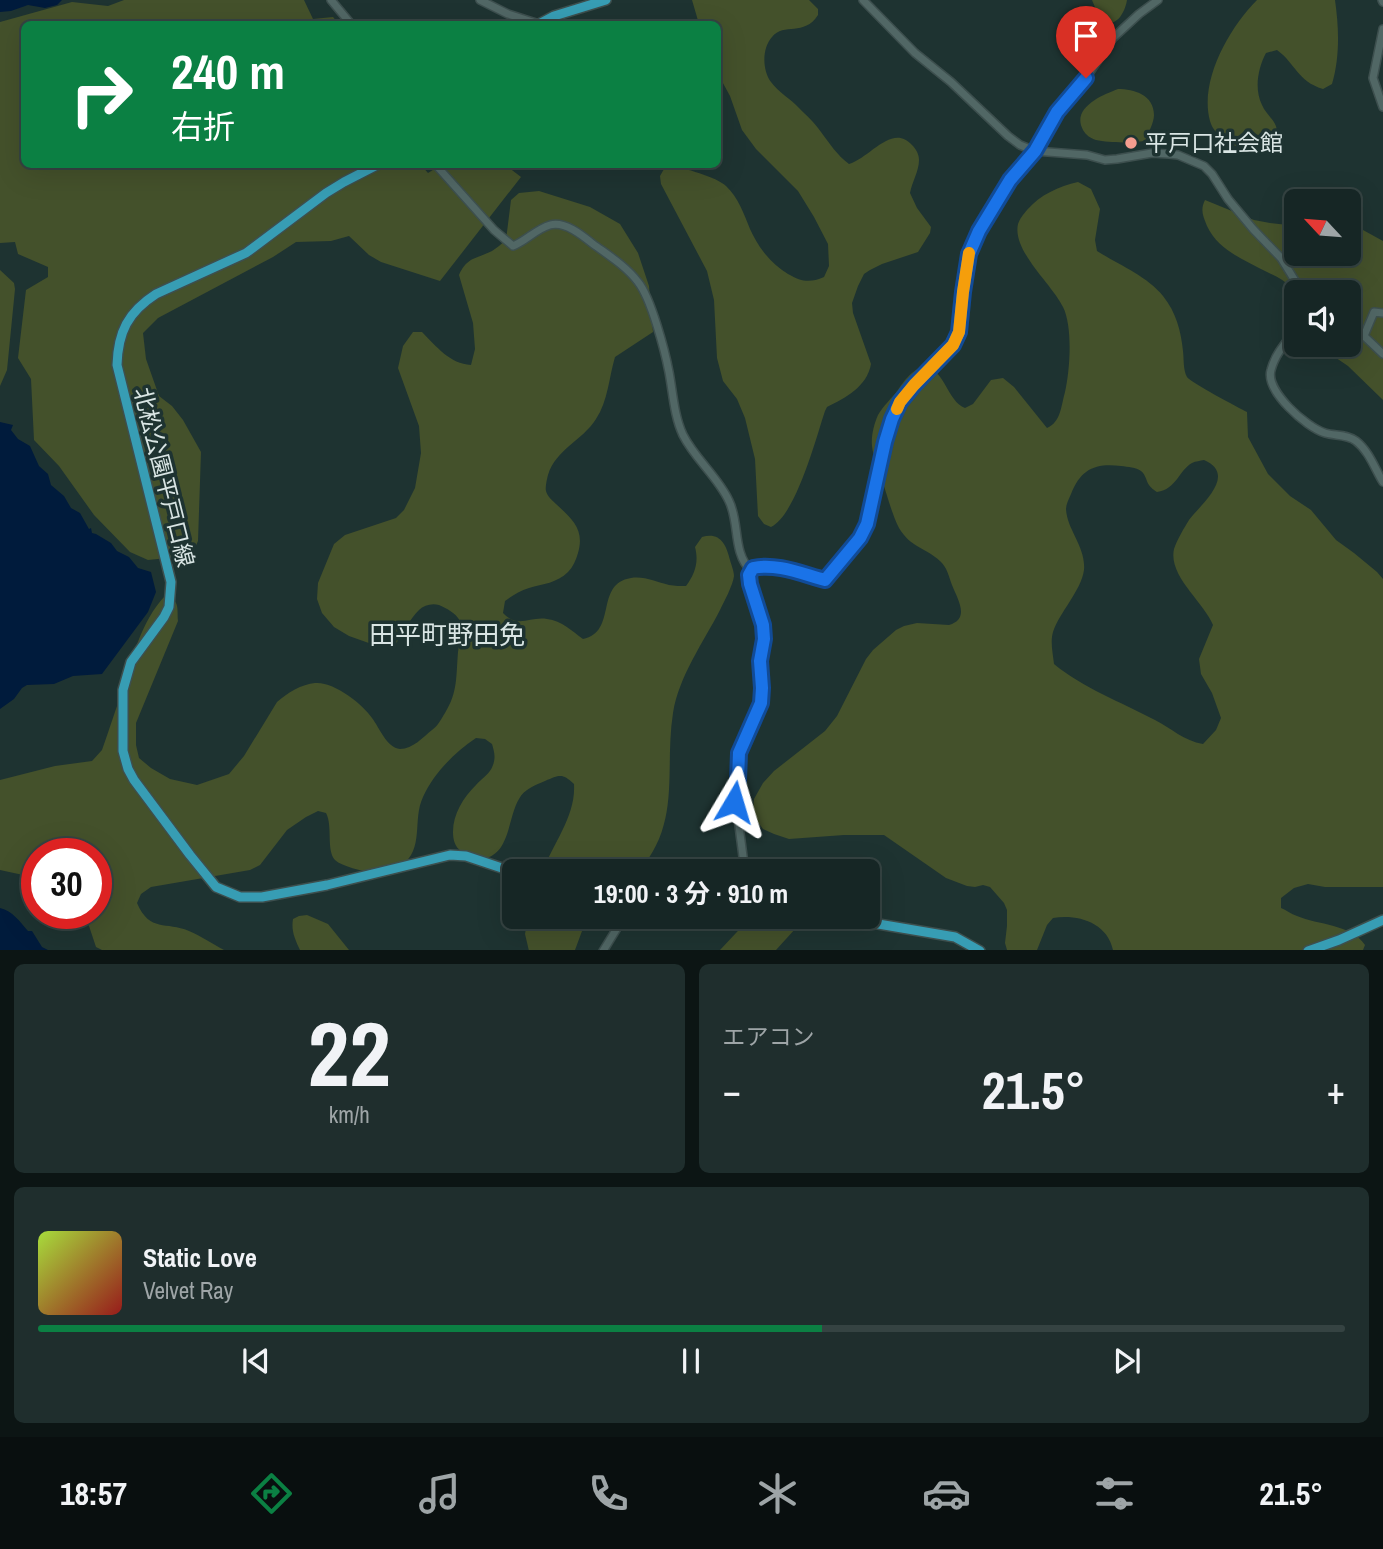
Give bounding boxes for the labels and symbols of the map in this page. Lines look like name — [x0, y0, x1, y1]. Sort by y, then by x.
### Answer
pin — [1056, 6, 1116, 78]
place label: 平戸口社会館 — [1145, 127, 1283, 158]
marker: 平戸口社会館 — [1123, 135, 1139, 151]
north arrow — [1284, 189, 1362, 266]
street label: 北松公園平戸口線 — [127, 384, 202, 570]
district label: 田平町野田免 — [369, 617, 525, 652]
position arrow — [697, 765, 771, 839]
speed limit sign: 30 — [21, 838, 112, 929]

